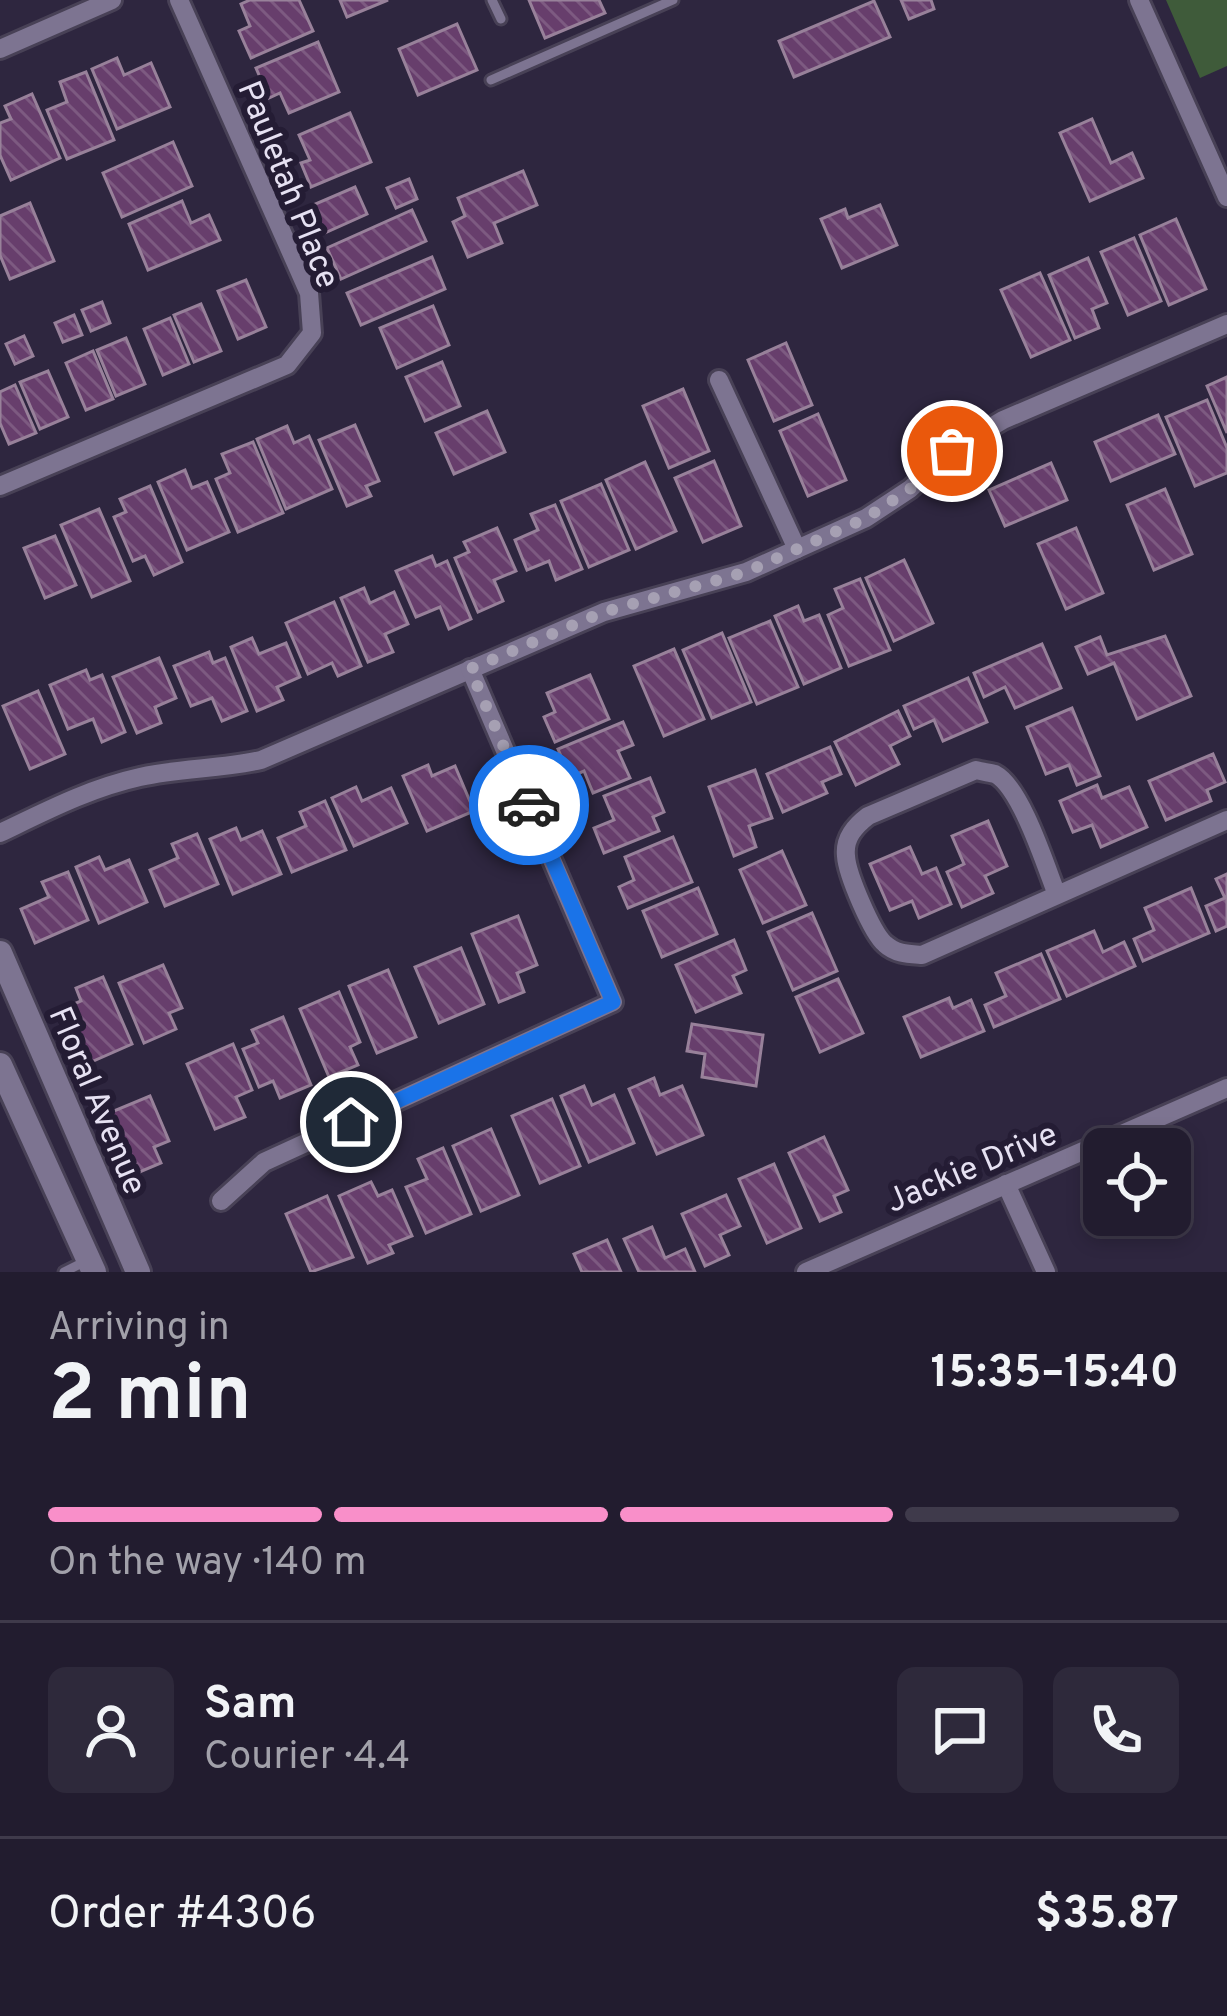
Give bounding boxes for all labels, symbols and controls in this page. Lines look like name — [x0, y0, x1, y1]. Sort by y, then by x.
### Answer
street label: Pauletah Place — [226, 76, 347, 295]
pin — [901, 400, 1003, 502]
icon: bag — [919, 418, 985, 484]
courier — [469, 745, 589, 865]
icon: car — [496, 772, 562, 838]
street label: Floral Avenue — [37, 1001, 154, 1202]
pin — [300, 1071, 402, 1173]
icon: home — [318, 1089, 384, 1155]
street label: Jackie Drive — [881, 1115, 1065, 1225]
map controls — [1083, 1128, 1191, 1236]
button: locate — [1083, 1128, 1191, 1236]
text: Arriving in — [48, 1305, 230, 1354]
text: 15:35–15:40 — [931, 1346, 1179, 1403]
text: 2 min — [48, 1349, 252, 1448]
text: On the way · 140 m — [48, 1540, 367, 1589]
button: person — [48, 1667, 174, 1793]
button: chat — [897, 1667, 1023, 1793]
button: phone — [1053, 1667, 1179, 1793]
text: Sam — [204, 1677, 296, 1734]
text: Courier · 4.4 — [204, 1734, 410, 1783]
text: Order #4306 — [48, 1887, 317, 1944]
text: $35.87 — [1035, 1887, 1179, 1944]

